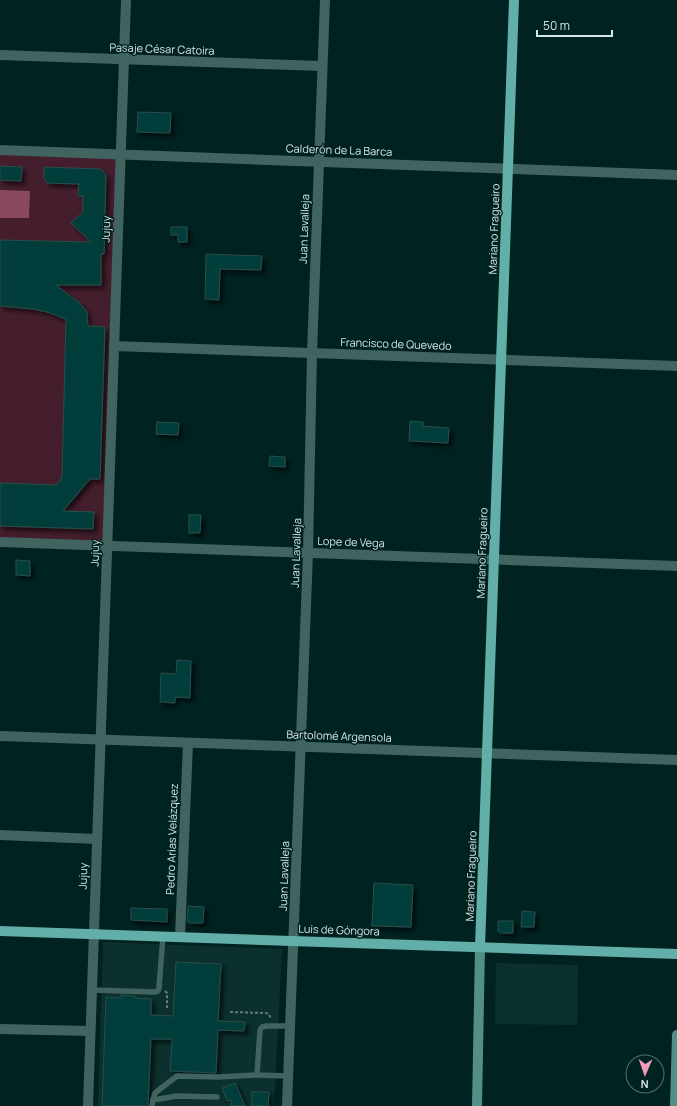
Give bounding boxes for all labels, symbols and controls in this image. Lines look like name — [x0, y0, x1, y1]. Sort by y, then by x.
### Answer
scale bar — [537, 12, 612, 38]
text: 50 m — [543, 17, 570, 34]
street label: Pasaje César Catoira — [109, 39, 215, 58]
street label: Calderón de La Barca — [286, 140, 393, 159]
street label: Mariano Fragueiro — [484, 183, 503, 275]
street label: Juan Lavalleja — [295, 194, 312, 264]
street label: Jujuy — [98, 215, 113, 243]
street label: Francisco de Quevedo — [340, 334, 452, 353]
street label: Mariano Fragueiro — [472, 507, 491, 599]
street label: Juan Lavalleja — [287, 518, 304, 588]
street label: Lope de Vega — [317, 533, 385, 550]
street label: Jujuy — [87, 539, 102, 567]
street label: Bartolomé Argensola — [286, 726, 392, 745]
street label: Pedro Arias Velázquez — [162, 783, 181, 895]
street label: Mariano Fragueiro — [461, 830, 480, 922]
street label: Juan Lavalleja — [275, 841, 292, 911]
street label: Jujuy — [75, 862, 90, 890]
street label: Luis de Góngora — [298, 921, 380, 938]
north arrow — [625, 1054, 665, 1094]
text: N — [640, 1077, 649, 1092]

